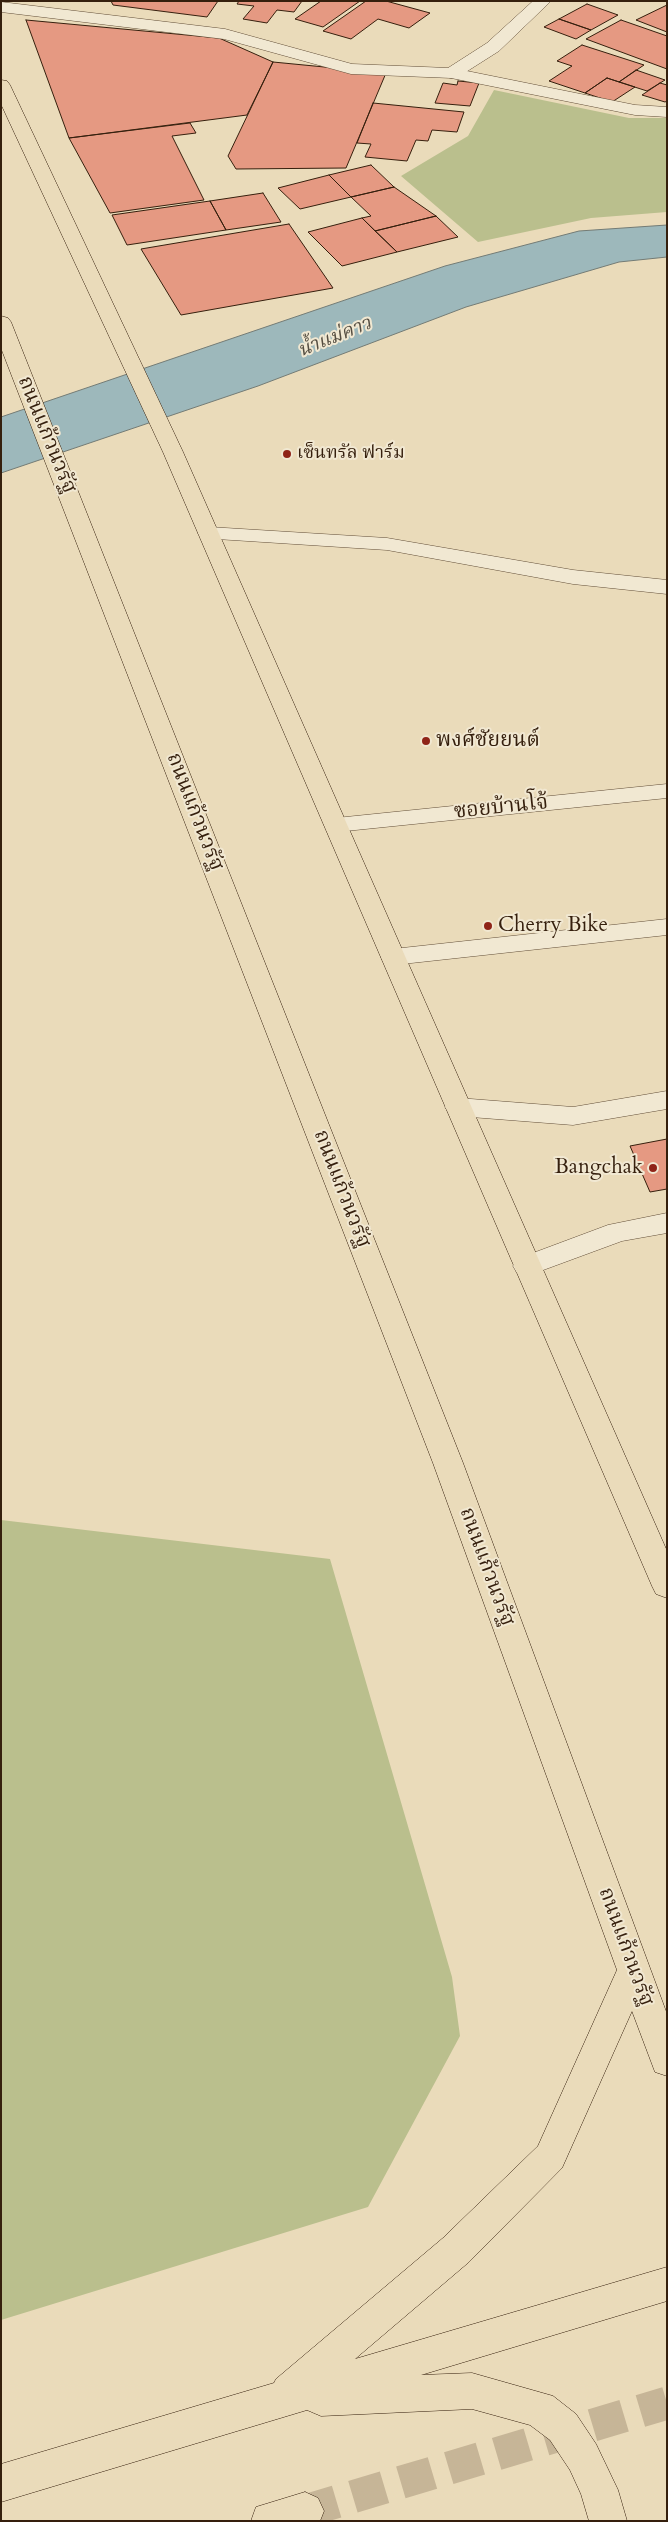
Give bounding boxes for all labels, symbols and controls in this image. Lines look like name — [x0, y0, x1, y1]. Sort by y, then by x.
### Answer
water label: น้ำแม่คาว — [295, 313, 375, 363]
street label: ถนนแก้วนวรัฐ — [11, 373, 81, 497]
place label: เซ็นทรัล ฟาร์ม — [297, 443, 405, 465]
marker: เซ็นทรัล ฟาร์ม — [281, 448, 293, 460]
place label: พงศ์ชัยยนต์ — [436, 728, 540, 754]
marker: พงศ์ชัยยนต์ — [420, 735, 432, 747]
street label: ถนนแก้วนวรัฐ — [160, 749, 228, 875]
street label: ซอยบ้านโจ้ — [453, 791, 549, 825]
place label: Cherry Bike — [498, 913, 608, 939]
marker: Cherry Bike — [482, 920, 494, 932]
street label: ถนนแก้วนวรัฐ — [307, 1126, 375, 1252]
place label: Bangchak — [555, 1155, 643, 1181]
marker: Bangchak — [647, 1162, 659, 1174]
street label: ถนนแก้วนวรัฐ — [453, 1504, 519, 1630]
street label: ถนนแก้วนวรัฐ — [592, 1884, 658, 2010]

